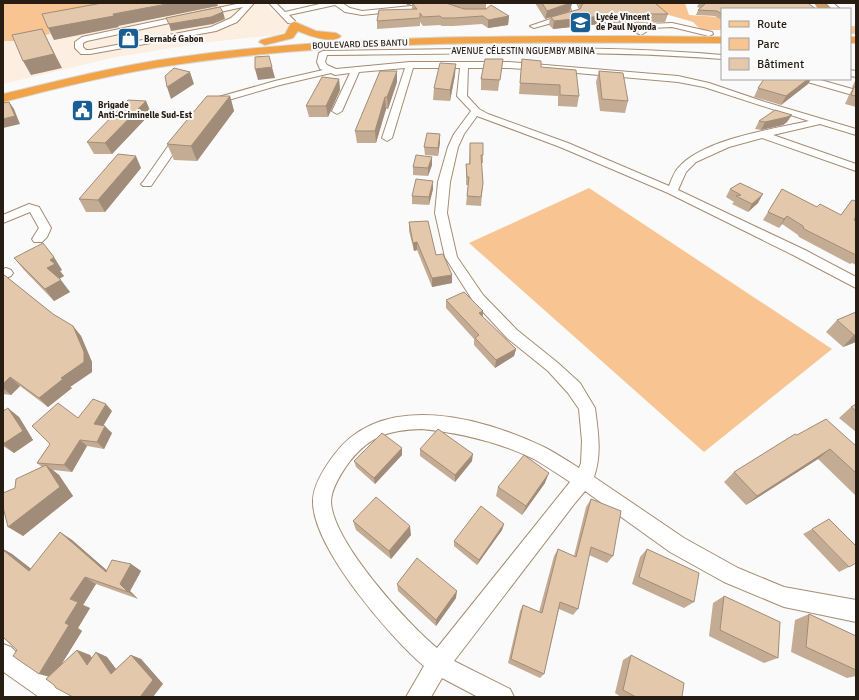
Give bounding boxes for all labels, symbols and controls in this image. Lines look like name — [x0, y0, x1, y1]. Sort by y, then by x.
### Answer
legend — [721, 8, 851, 80]
school or university icon: Lycée Vincent de Paul Nyonda — [568, 9, 594, 35]
place label: Lycée Vincent de Paul Nyonda — [596, 12, 657, 33]
text: Route — [757, 17, 787, 32]
shop icon: Bernabé Gabon — [116, 26, 142, 52]
place label: Bernabé Gabon — [144, 34, 203, 45]
street label: BOULEVARD DES BANTU — [312, 37, 408, 52]
text: Parc — [757, 37, 780, 52]
street label: AVENUE CÉLESTIN NGUEMBY MBINA — [451, 44, 595, 57]
text: Bâtiment — [757, 57, 804, 72]
public building icon: Brigade Anti-Criminelle Sud-Est — [70, 97, 96, 123]
place label: Brigade Anti-Criminelle Sud-Est — [98, 100, 193, 121]

